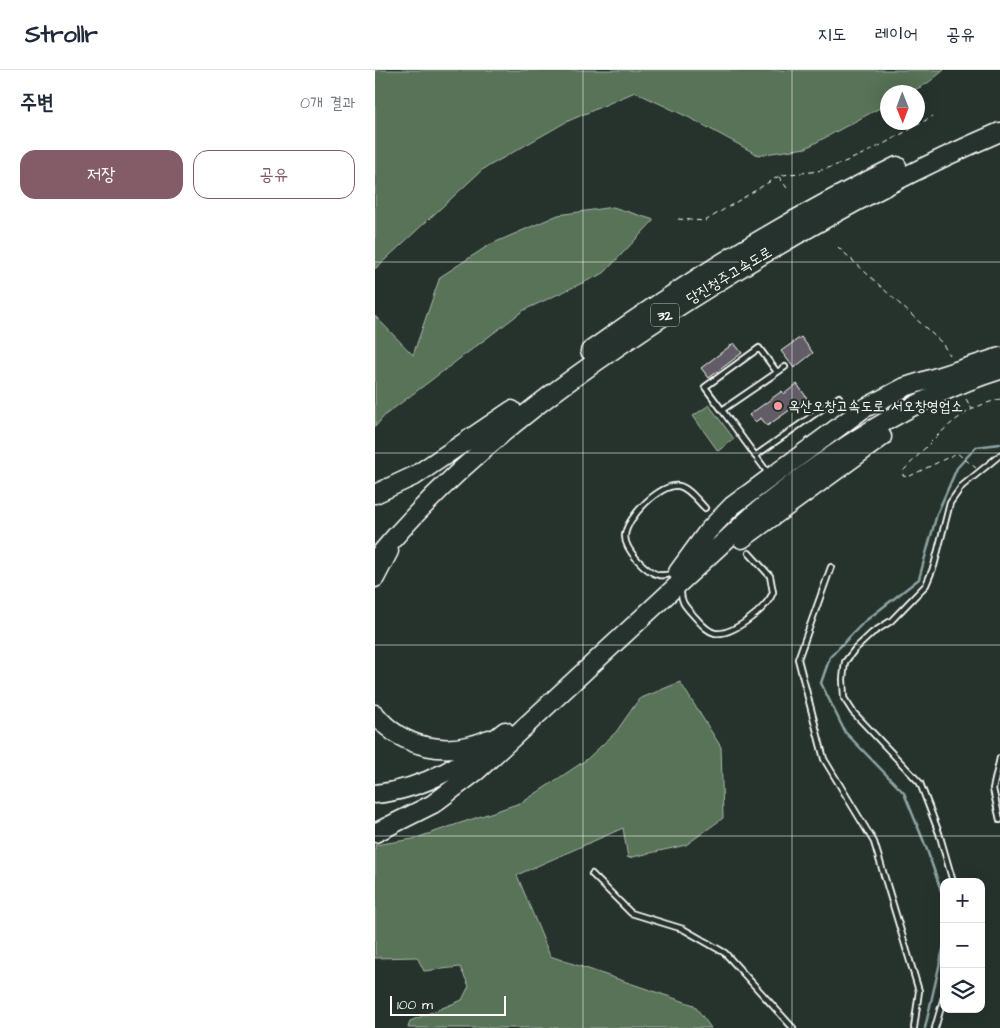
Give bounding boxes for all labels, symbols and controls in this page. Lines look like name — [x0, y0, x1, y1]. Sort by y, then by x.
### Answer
text: Strollr — [25, 18, 98, 52]
text: 지도 — [818, 22, 847, 47]
text: 레이어 — [875, 22, 918, 47]
text: 공유 — [946, 22, 975, 47]
north arrow — [880, 85, 925, 130]
text: 주변 — [20, 88, 54, 117]
text: 0개 결과 — [300, 92, 355, 114]
button: 저장 — [20, 150, 183, 199]
button: 공유 — [193, 150, 355, 199]
street label: 당진청주고속도로 — [682, 242, 776, 309]
road number: 32 — [651, 304, 679, 326]
place label: 옥산오창고속도로 서오창영업소 — [788, 396, 963, 417]
marker: 옥산오창고속도로 서오창영업소 — [772, 400, 784, 412]
map controls — [940, 878, 985, 1013]
button: + — [940, 878, 985, 923]
button: − — [940, 923, 985, 968]
button: layers — [940, 968, 985, 1013]
scale bar — [390, 993, 506, 1016]
text: 100 m — [397, 995, 433, 1015]

